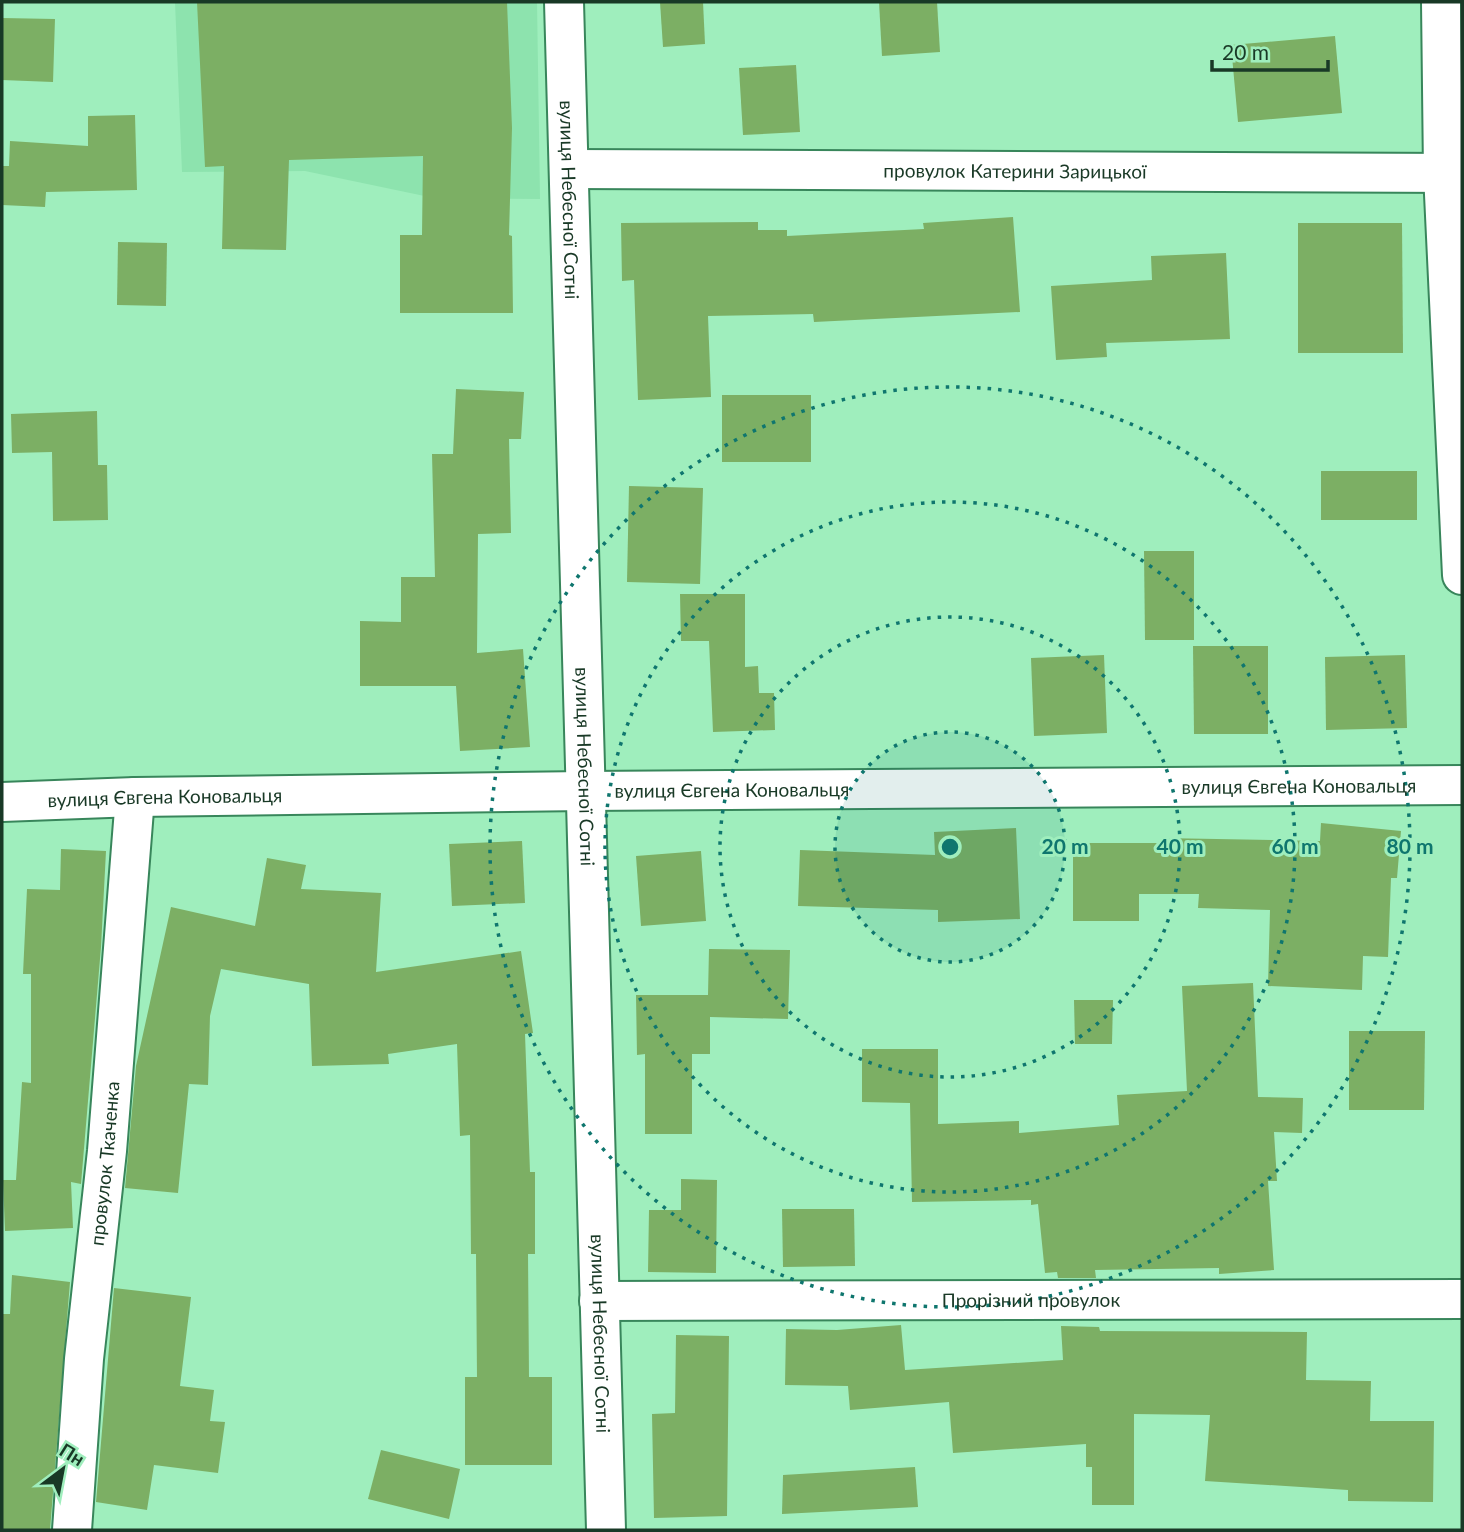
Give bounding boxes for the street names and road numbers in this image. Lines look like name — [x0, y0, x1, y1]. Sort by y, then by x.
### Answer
street label: вулиця Небесної Сотні — [556, 100, 584, 300]
street label: провулок Катерини Зарицької — [883, 158, 1147, 183]
street label: вулиця Небесної Сотні — [571, 667, 600, 867]
street label: вулиця Євгена Коновальця — [1181, 773, 1416, 798]
street label: вулиця Євгена Коновальця — [614, 777, 849, 802]
street label: вулиця Євгена Коновальця — [47, 783, 282, 811]
street label: провулок Ткаченка — [85, 1080, 123, 1247]
street label: вулиця Небесної Сотні — [587, 1234, 615, 1433]
street label: Прорізний провулок — [942, 1288, 1120, 1311]

